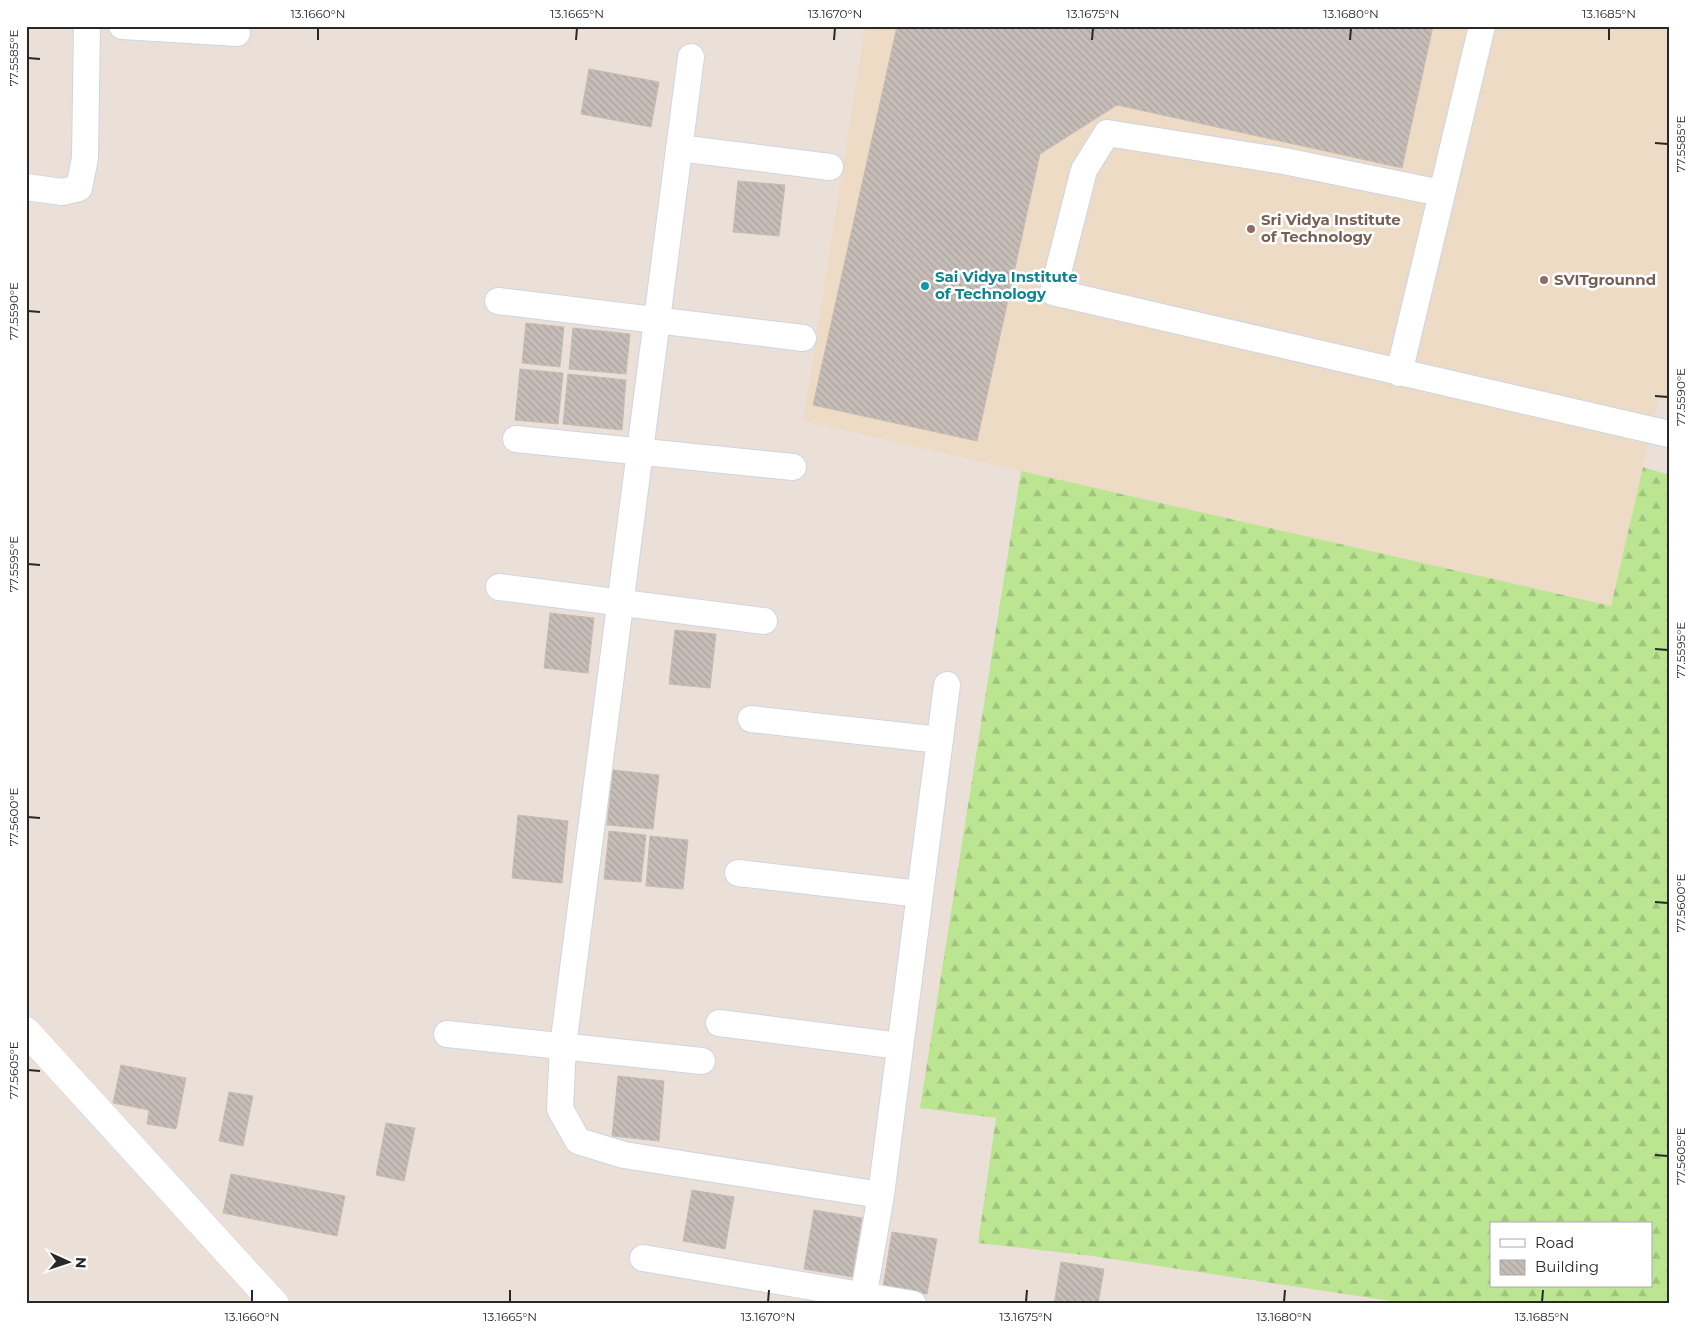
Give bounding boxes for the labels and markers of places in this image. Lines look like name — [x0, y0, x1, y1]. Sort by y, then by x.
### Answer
place label: Sri Vidya Institute of Technology — [1261, 210, 1401, 246]
marker: Sri Vidya Institute of Technology — [1245, 223, 1257, 235]
place label: Sai Vidya Institute of Technology — [935, 267, 1078, 303]
place label: SVITgrounnd — [1554, 270, 1656, 289]
marker: SVITgrounnd — [1538, 274, 1550, 286]
marker: Sai Vidya Institute of Technology — [919, 280, 931, 292]

